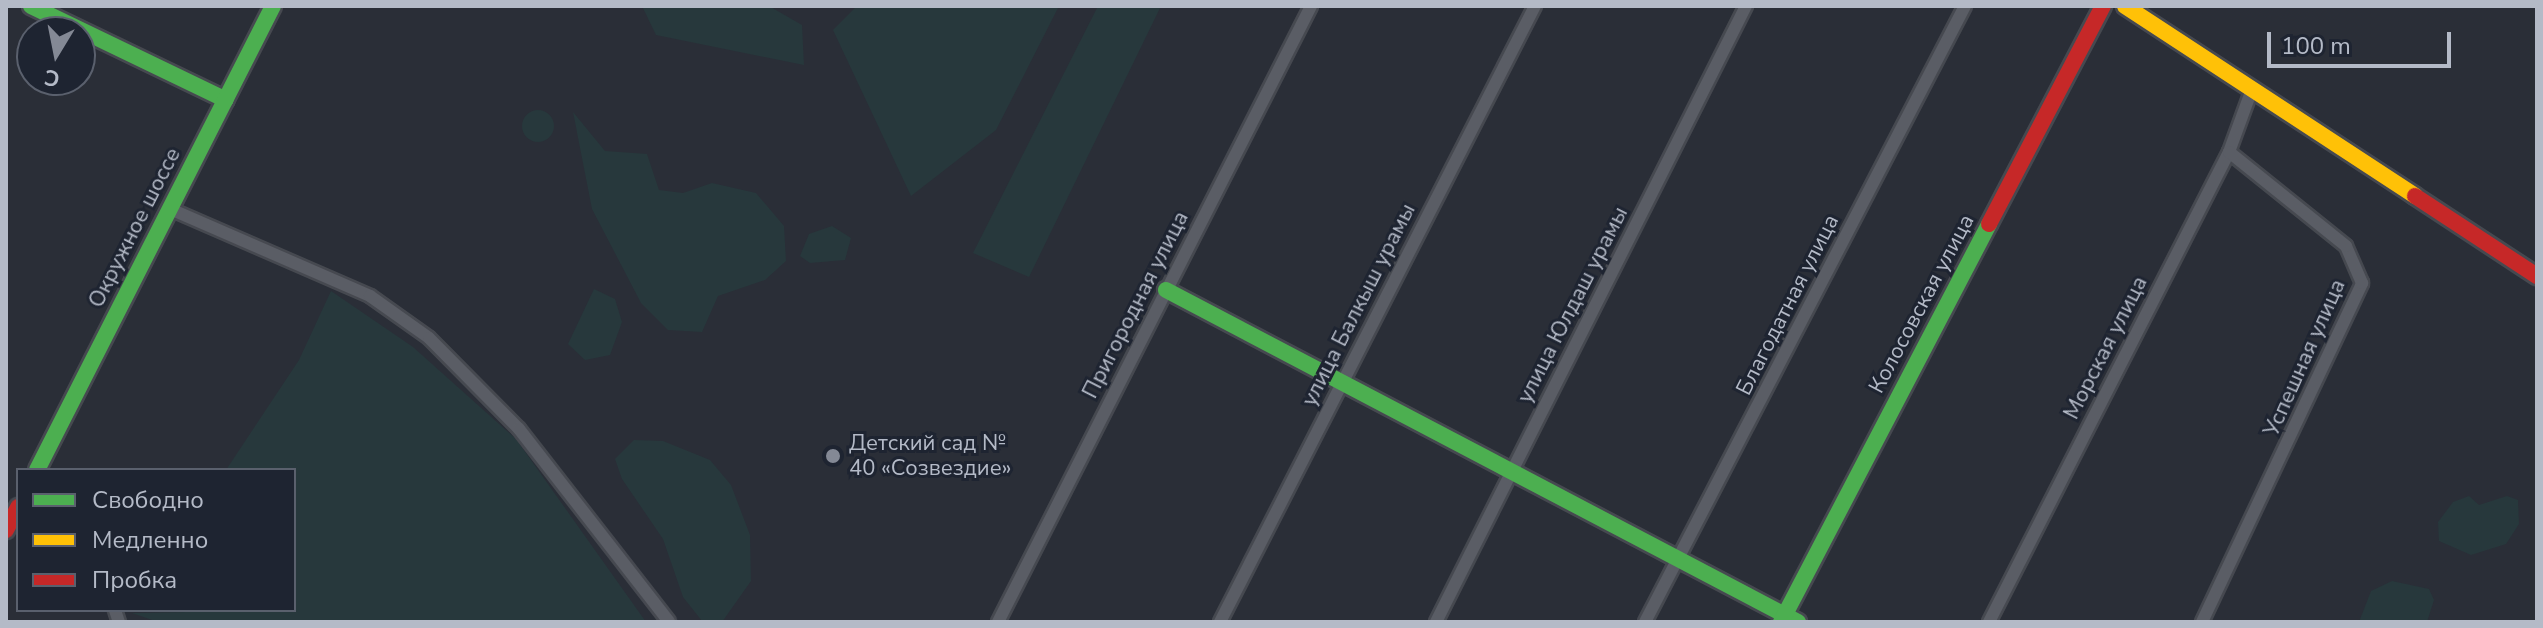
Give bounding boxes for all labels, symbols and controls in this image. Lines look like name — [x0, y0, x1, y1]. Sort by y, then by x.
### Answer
north arrow — [16, 16, 96, 96]
scale bar — [2271, 16, 2455, 66]
text: 100 m — [2281, 30, 2351, 62]
text: С — [42, 62, 62, 94]
street label: Окружное шоссе — [83, 144, 187, 312]
street label: улица Балкыш урамы — [1296, 199, 1422, 411]
street label: улица Юлдаш урамы — [1512, 202, 1634, 408]
street label: Пригородная улица — [1077, 207, 1195, 403]
street label: Благодатная улица — [1731, 210, 1845, 400]
street label: Колосовская улица — [1864, 210, 1980, 398]
street label: Морская улица — [2059, 272, 2153, 424]
street label: Успешная улица — [2259, 275, 2351, 441]
place label: Детский сад № 40 «Созвездие» — [849, 430, 1011, 482]
marker: Детский сад № 40 «Созвездие» — [824, 447, 842, 465]
legend — [16, 468, 296, 612]
text: Свободно — [92, 484, 204, 516]
text: Медленно — [92, 524, 208, 556]
text: Пробка — [92, 564, 177, 596]

